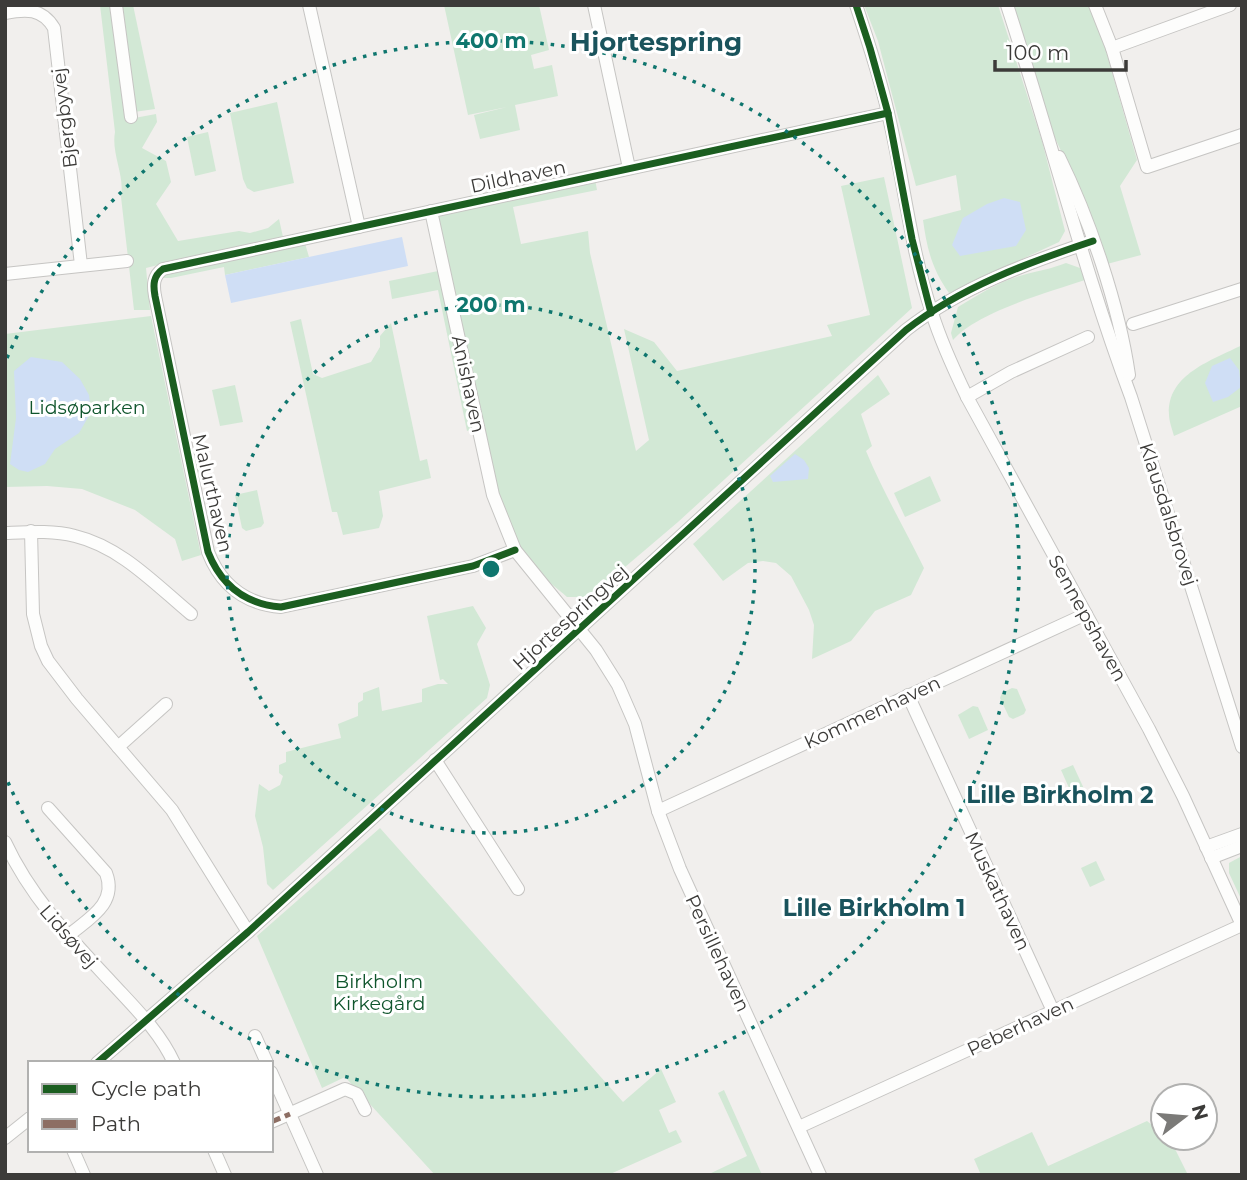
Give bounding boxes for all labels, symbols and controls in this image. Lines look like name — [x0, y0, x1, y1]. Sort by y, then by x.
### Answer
district label: Hjortespring — [570, 26, 742, 58]
text: 400 m — [456, 28, 526, 53]
scale bar — [995, 28, 1126, 72]
text: 100 m — [1006, 40, 1069, 65]
street label: Bjergbyvej — [47, 67, 82, 169]
street label: Dildhaven — [468, 155, 568, 198]
text: 200 m — [457, 292, 525, 317]
street label: Anishaven — [447, 333, 490, 435]
park label: Lidsøparken — [28, 396, 146, 419]
street label: Malurthaven — [188, 432, 237, 555]
street label: Klausdalsbrovej — [1135, 440, 1202, 588]
street label: Sennepshaven — [1043, 551, 1132, 685]
centre of rings — [479, 557, 503, 581]
street label: Hjortespringvej — [508, 560, 633, 675]
street label: Kommenhaven — [800, 671, 944, 754]
district label: Lille Birkholm 2 — [966, 781, 1154, 809]
street label: Muskathaven — [960, 828, 1035, 954]
street label: Persillehaven — [680, 891, 755, 1016]
district label: Lille Birkholm 1 — [783, 894, 965, 922]
street label: Lidsøvej — [35, 900, 102, 973]
park label: Birkholm Kirkegård — [332, 970, 426, 1015]
street label: Peberhaven — [963, 992, 1077, 1061]
legend — [28, 1061, 273, 1152]
text: Cycle path — [91, 1076, 202, 1101]
north arrow — [1149, 1082, 1219, 1152]
text: N — [1187, 1102, 1213, 1123]
text: Path — [91, 1111, 141, 1136]

